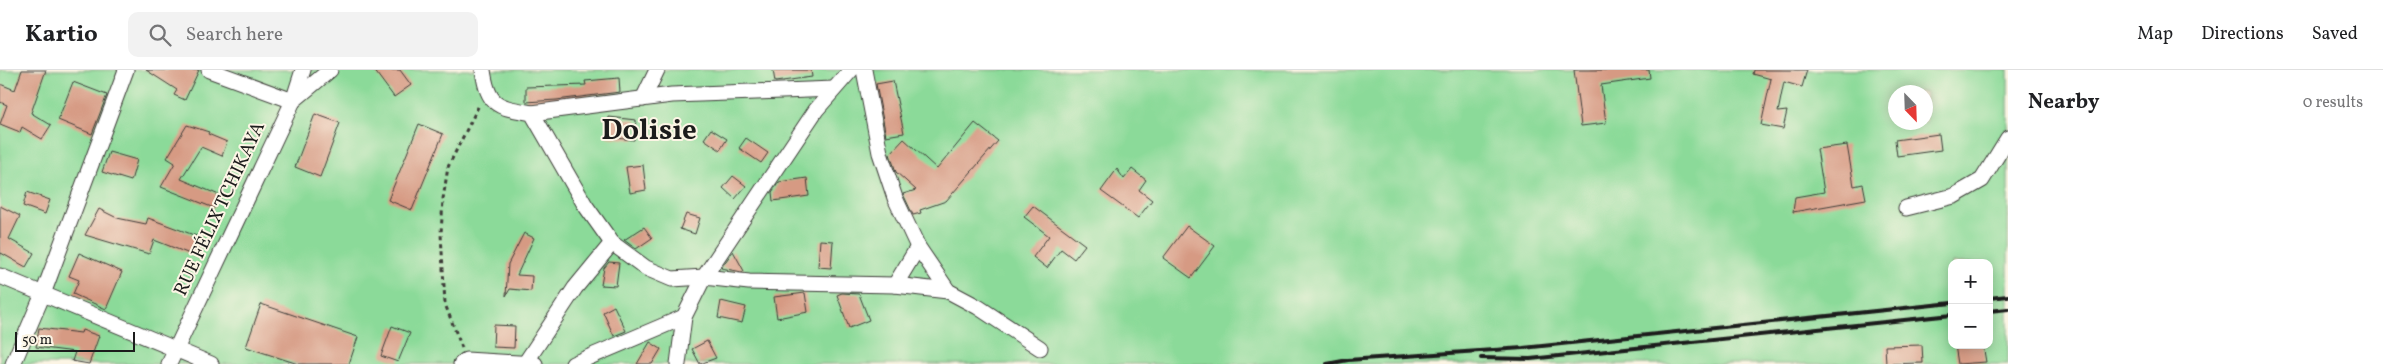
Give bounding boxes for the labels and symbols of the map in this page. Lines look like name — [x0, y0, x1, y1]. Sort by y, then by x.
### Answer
north arrow — [1888, 85, 1933, 130]
district label: Dolisie — [601, 111, 697, 152]
street label: RUE FÉLIX TCHIKAYA — [168, 118, 272, 300]
scale bar — [15, 329, 135, 352]

